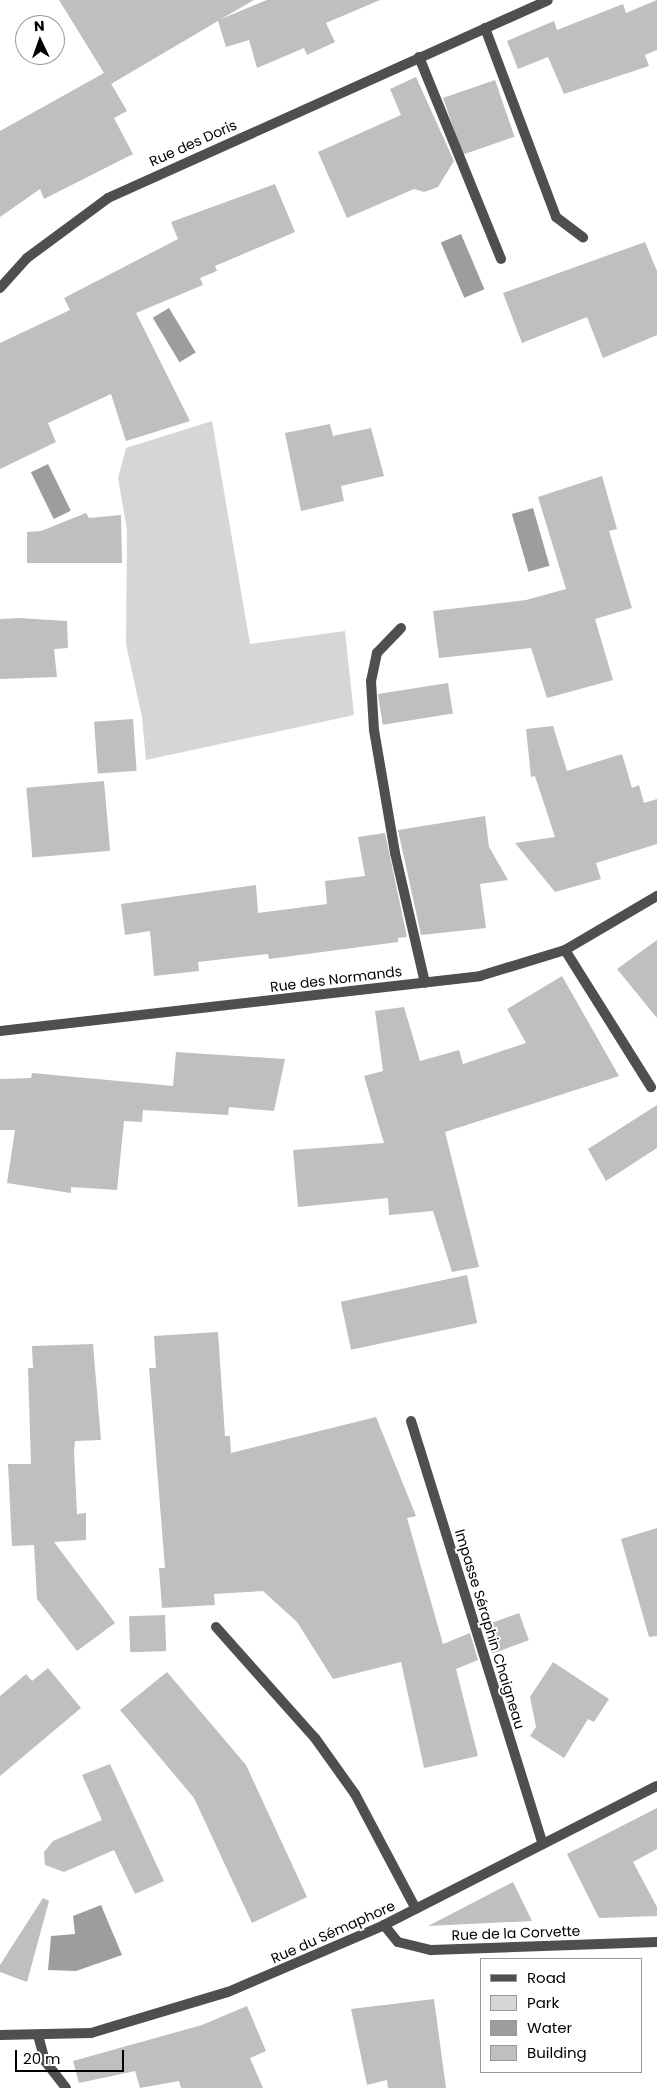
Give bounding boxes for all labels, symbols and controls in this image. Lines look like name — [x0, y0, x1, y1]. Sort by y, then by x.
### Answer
north arrow — [15, 15, 65, 65]
text: N — [33, 16, 45, 36]
street label: Rue des Doris — [147, 116, 239, 170]
street label: Rue des Normands — [269, 963, 403, 995]
street label: Impasse Séraphin Chaigneau — [452, 1527, 528, 1731]
street label: Rue du Sémaphore — [268, 1897, 398, 1967]
street label: Rue de la Corvette — [451, 1922, 581, 1944]
legend — [480, 1958, 642, 2073]
text: Road — [527, 1967, 566, 1988]
text: Park — [527, 1992, 559, 2013]
text: Water — [527, 2017, 572, 2038]
scale bar — [18, 2040, 126, 2072]
text: Building — [527, 2042, 587, 2063]
text: 20 m — [23, 2048, 61, 2069]

